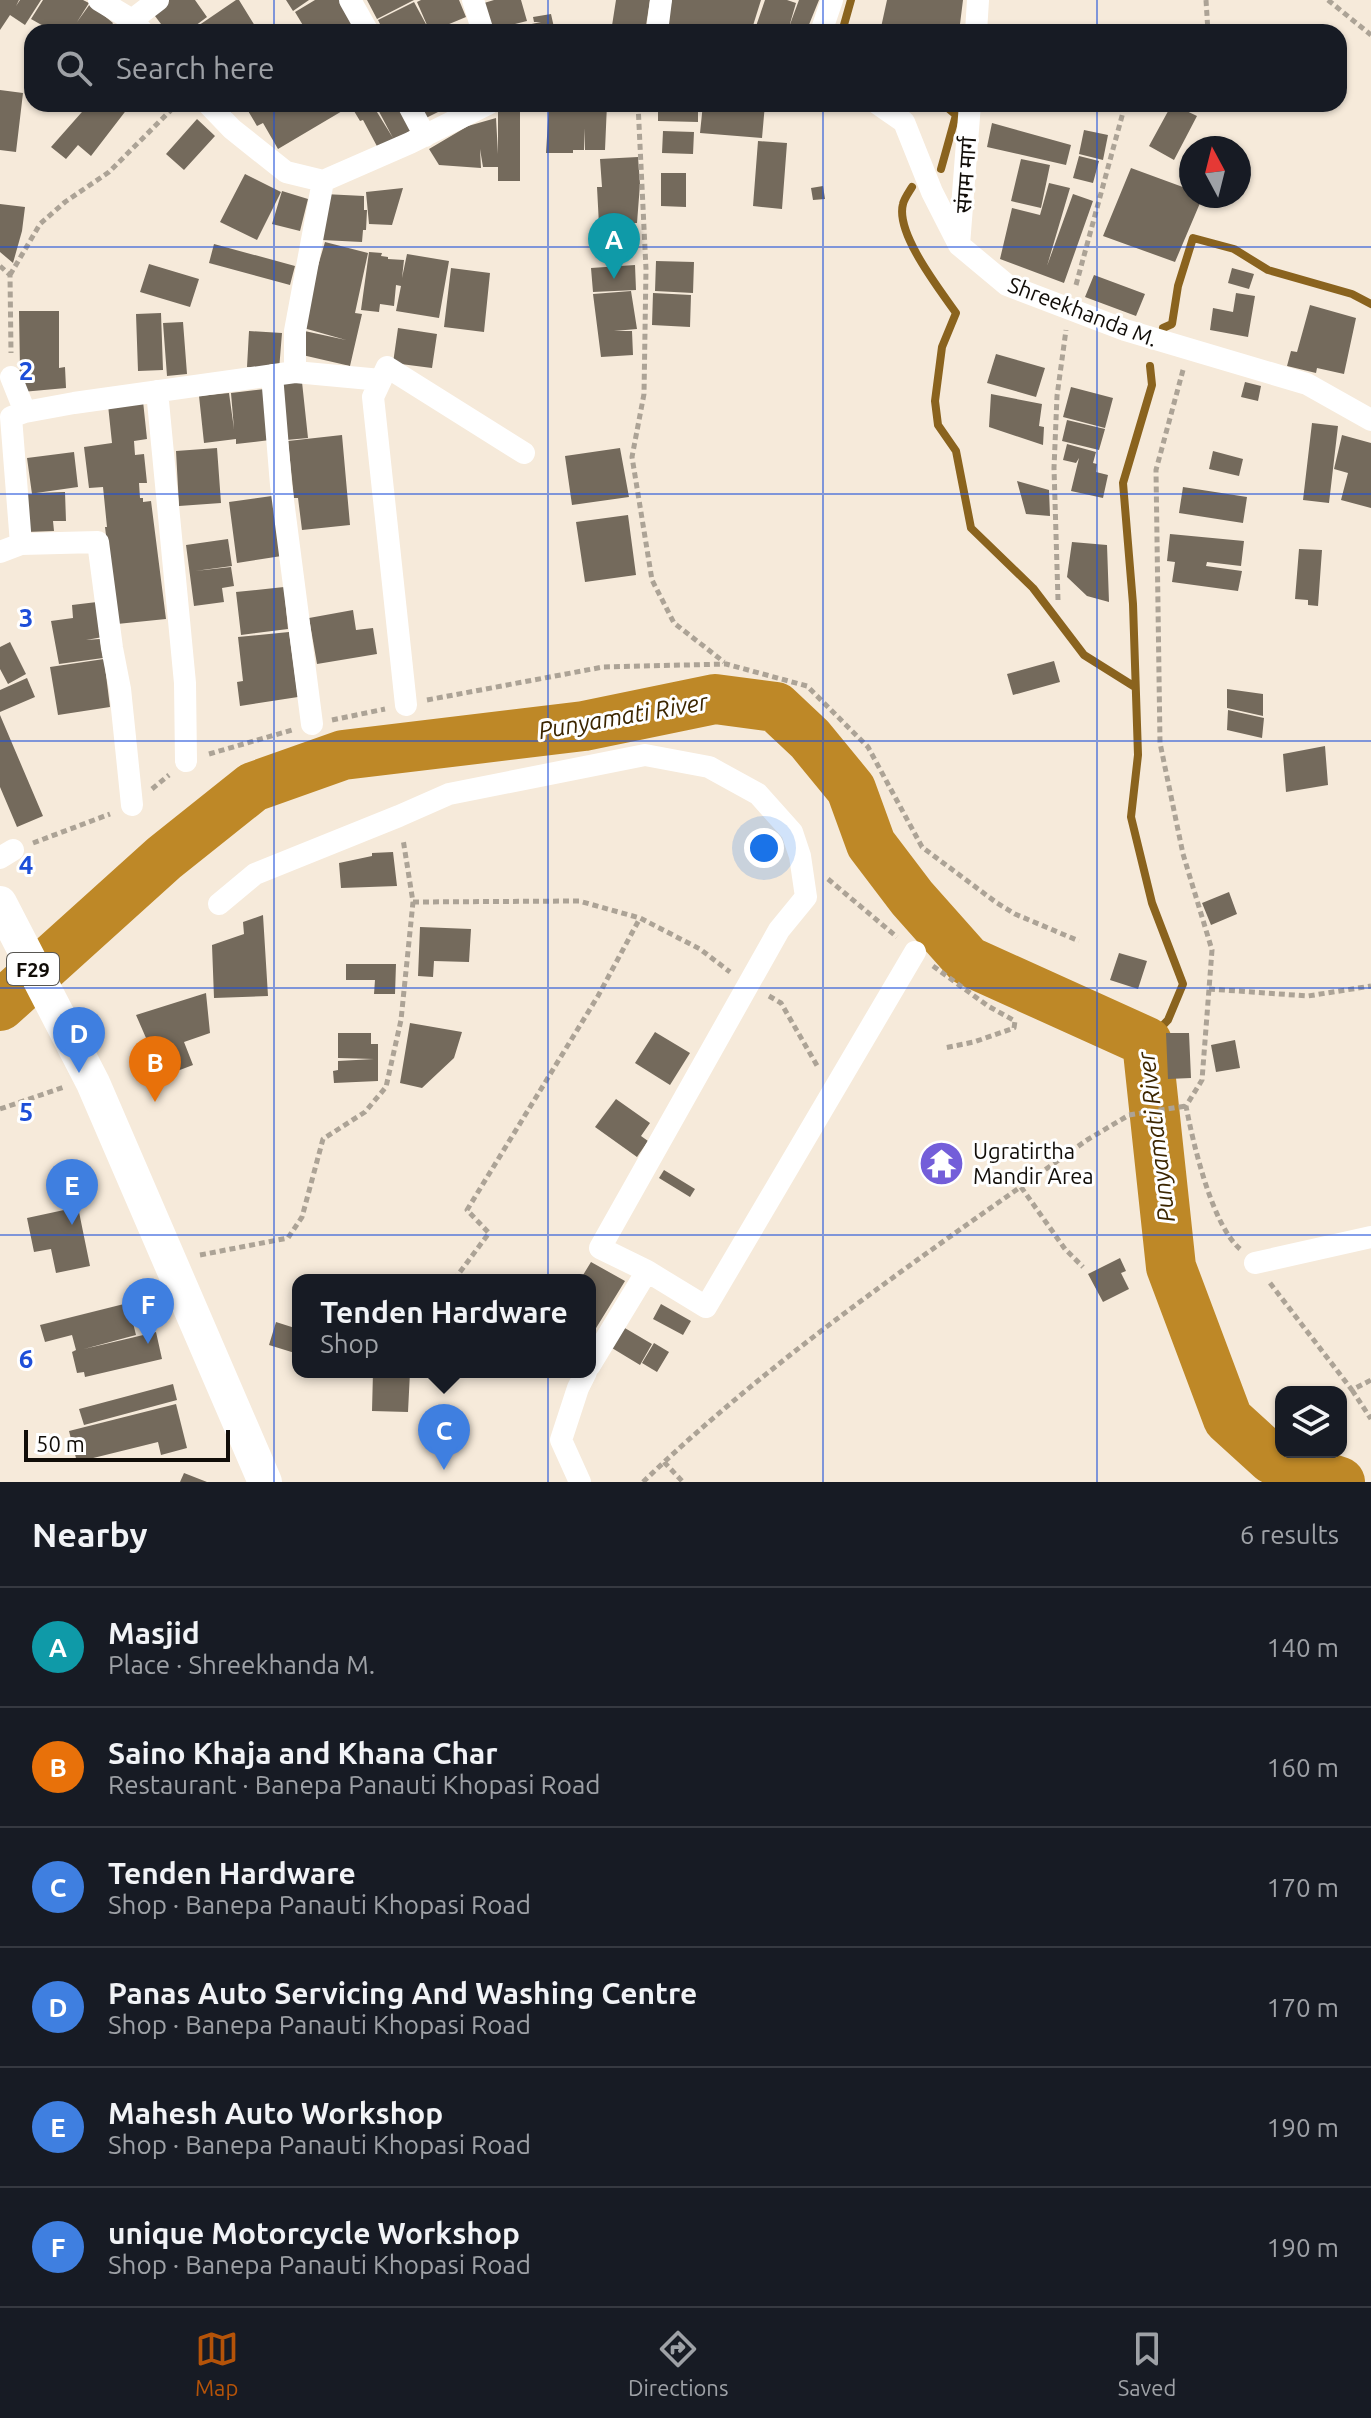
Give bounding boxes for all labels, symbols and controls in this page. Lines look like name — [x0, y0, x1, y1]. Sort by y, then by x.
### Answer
search box — [24, 24, 1347, 112]
icon: search — [52, 46, 96, 90]
text: Search here — [116, 51, 275, 85]
street label: संगम मार्ग — [950, 135, 980, 214]
north arrow — [1179, 136, 1251, 208]
pin: A — [588, 213, 640, 279]
street label: Shreekhanda M. — [1005, 271, 1161, 351]
text: 2 — [19, 356, 33, 385]
text: 3 — [19, 603, 33, 632]
water label: Punyamati River — [536, 688, 711, 744]
your location — [744, 828, 784, 868]
text: 4 — [19, 850, 33, 879]
road number: F29 — [7, 953, 59, 985]
pin: D — [53, 1007, 105, 1073]
pin: B — [129, 1036, 181, 1102]
water label: Punyamati River — [1132, 1049, 1180, 1224]
text: 5 — [19, 1097, 33, 1126]
place label: Ugratirtha Mandir Area — [973, 1138, 1094, 1188]
temple icon: Ugratirtha Mandir Area — [918, 1139, 966, 1187]
pin: E — [46, 1159, 98, 1225]
popup — [292, 1274, 596, 1378]
pin: F — [122, 1278, 174, 1344]
text: Tenden Hardware — [320, 1295, 568, 1329]
text: Shop — [320, 1329, 379, 1358]
text: 6 — [19, 1344, 33, 1373]
map controls — [1275, 1386, 1347, 1458]
button: layers — [1275, 1386, 1347, 1458]
pin: C — [418, 1404, 470, 1470]
scale bar — [24, 1426, 230, 1462]
text: 50 m — [36, 1431, 85, 1456]
text: Nearby — [32, 1515, 147, 1553]
text: 6 results — [1240, 1520, 1339, 1549]
text: Masjid — [108, 1616, 200, 1650]
text: A — [49, 1633, 67, 1662]
text: 140 m — [1267, 1633, 1339, 1662]
text: Place · Shreekhanda M. — [108, 1650, 375, 1679]
text: Saino Khaja and Khana Char — [108, 1736, 498, 1770]
text: B — [49, 1753, 67, 1782]
text: 160 m — [1267, 1753, 1339, 1782]
text: Restaurant · Banepa Panauti Khopasi Road — [108, 1770, 601, 1799]
text: Tenden Hardware — [108, 1856, 356, 1890]
text: C — [50, 1873, 66, 1902]
text: 170 m — [1267, 1873, 1339, 1902]
text: Shop · Banepa Panauti Khopasi Road — [108, 1890, 531, 1919]
text: Panas Auto Servicing And Washing Centre — [108, 1976, 697, 2010]
text: D — [49, 1993, 67, 2022]
text: 170 m — [1267, 1993, 1339, 2022]
text: Shop · Banepa Panauti Khopasi Road — [108, 2010, 531, 2039]
text: Mahesh Auto Workshop — [108, 2096, 443, 2130]
text: E — [50, 2113, 66, 2142]
text: 190 m — [1267, 2113, 1339, 2142]
text: Shop · Banepa Panauti Khopasi Road — [108, 2130, 531, 2159]
text: unique Motorcycle Workshop — [108, 2216, 520, 2250]
text: F — [51, 2233, 65, 2262]
text: 190 m — [1267, 2233, 1339, 2262]
text: Shop · Banepa Panauti Khopasi Road — [108, 2250, 531, 2279]
tab: Map — [195, 2327, 239, 2400]
tab: Directions — [628, 2327, 728, 2400]
tab: Saved — [1118, 2327, 1176, 2400]

